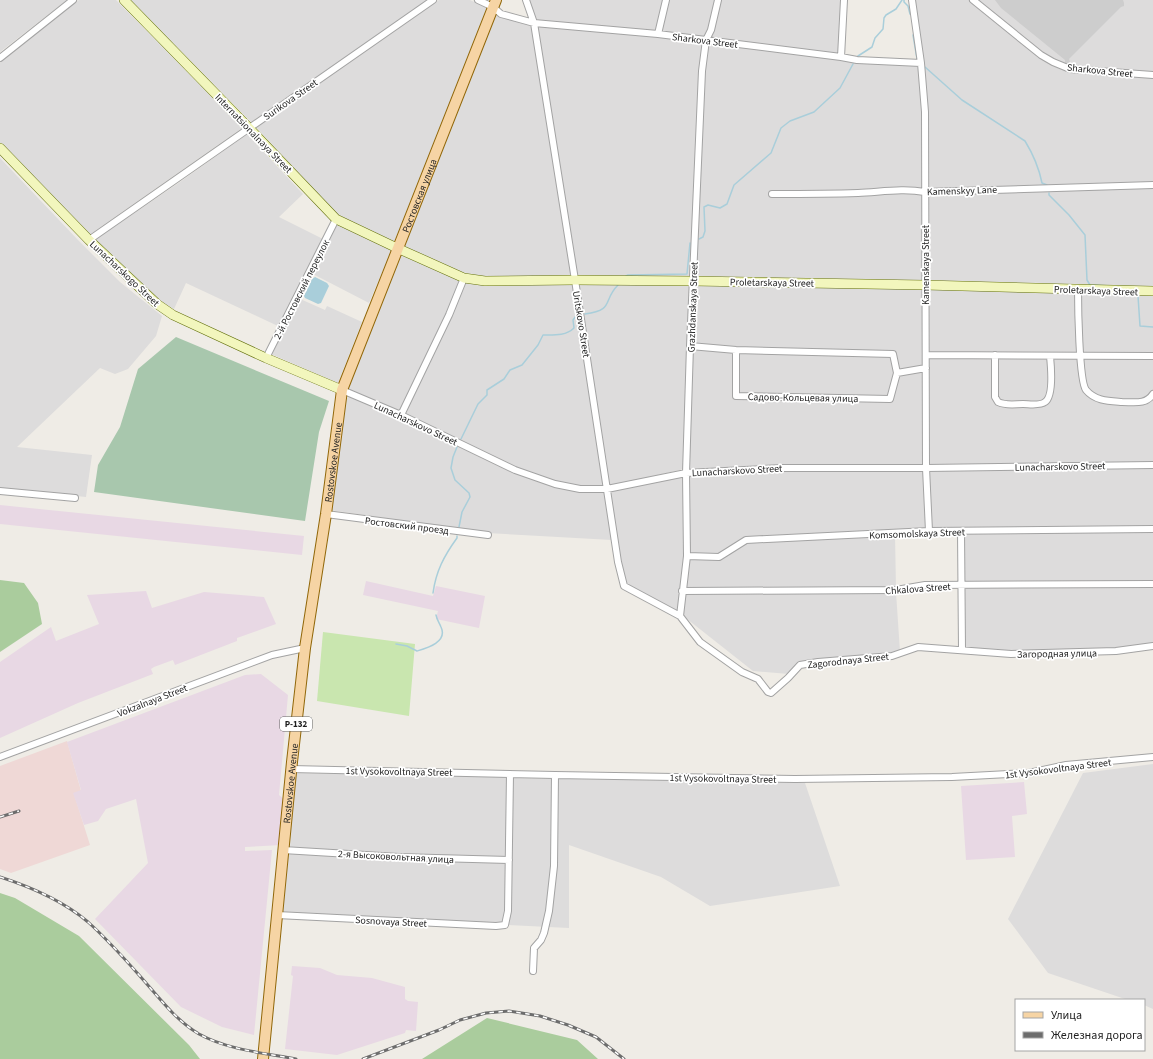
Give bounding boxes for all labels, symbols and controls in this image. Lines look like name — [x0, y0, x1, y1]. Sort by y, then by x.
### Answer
street label: Sharkova Street — [671, 30, 739, 52]
street label: Sharkova Street — [1066, 61, 1134, 81]
street label: Surikova Street — [261, 76, 321, 124]
street label: Internatsionalnaya Street — [212, 91, 295, 177]
street label: Ростовская улица — [399, 157, 441, 235]
street label: Kamenskyy Lane — [927, 183, 997, 199]
street label: Kamenskaya Street — [919, 224, 933, 305]
street label: 2-й Ростовский переулок — [271, 237, 333, 342]
street label: Lunacharskogo Street — [86, 238, 163, 310]
street label: Grazhdanskaya Street — [684, 261, 702, 353]
street label: Proletarskaya Street — [730, 275, 815, 291]
street label: Proletarskaya Street — [1054, 283, 1139, 299]
street label: Uritskovo Street — [569, 290, 593, 359]
street label: Садово-Кольцевая улица — [748, 390, 858, 406]
street label: Lunacharskovo Street — [372, 398, 460, 450]
street label: Rostovskoe Avenue — [322, 421, 346, 503]
street label: Lunacharskovo Street — [1015, 459, 1106, 475]
street label: Lunacharskovo Street — [691, 462, 783, 480]
street label: Ростовский проезд — [364, 514, 450, 538]
street label: Komsomolskaya Street — [869, 525, 966, 543]
street label: Chkalova Street — [885, 580, 952, 598]
street label: Загородная улица — [1017, 646, 1097, 662]
street label: Zagorodnaya Street — [807, 650, 890, 672]
street label: Vokzalnaya Street — [115, 681, 190, 721]
road number: Р-132 — [280, 717, 312, 731]
street label: Rostovskoe Avenue — [280, 743, 302, 824]
street label: 1st Vysokovoltnaya Street — [1004, 755, 1113, 782]
street label: 1st Vysokovoltnaya Street — [345, 764, 453, 780]
street label: 1st Vysokovoltnaya Street — [669, 771, 777, 787]
street label: 2-я Высоковольтная улица — [337, 847, 454, 867]
street label: Sosnovaya Street — [355, 913, 428, 931]
legend — [1015, 999, 1145, 1051]
text: Улица — [1051, 1007, 1082, 1024]
text: Железная дорога — [1051, 1027, 1143, 1044]

